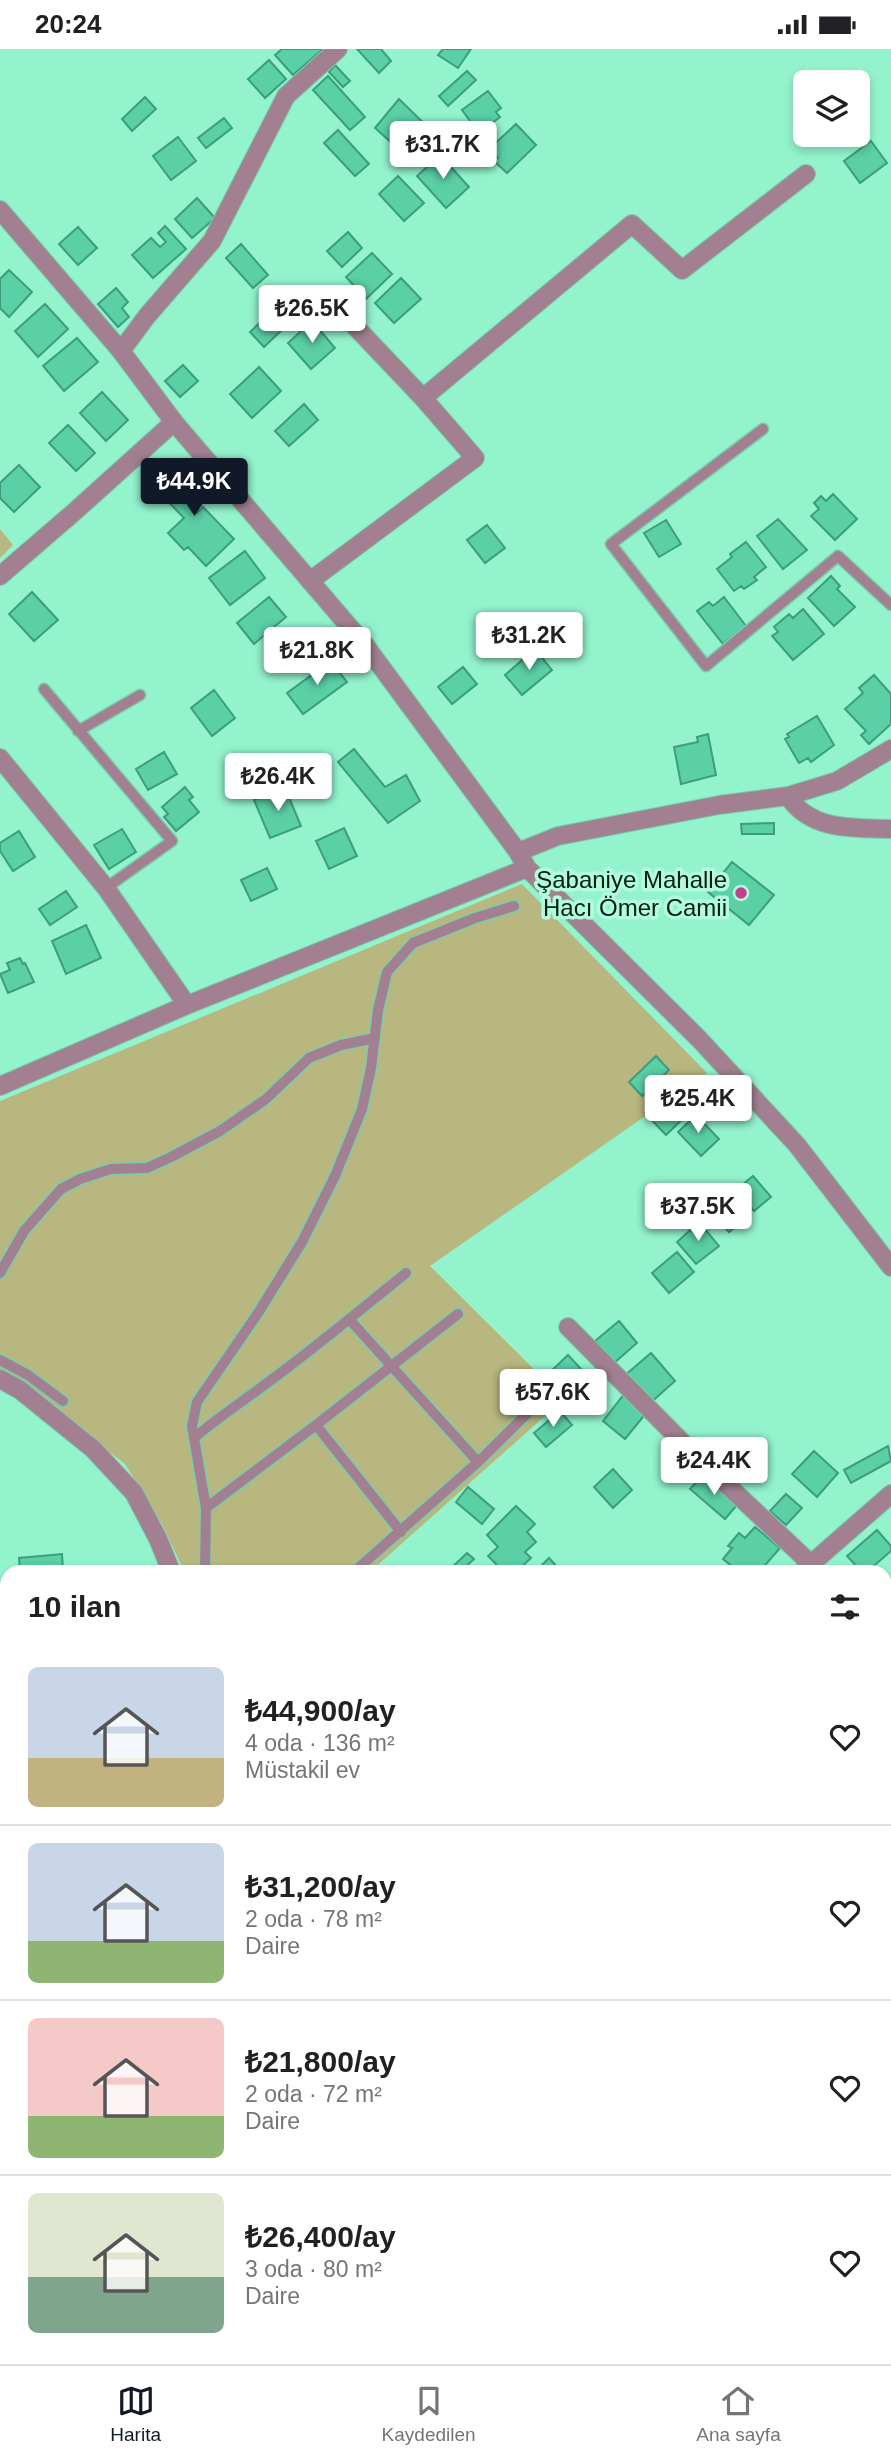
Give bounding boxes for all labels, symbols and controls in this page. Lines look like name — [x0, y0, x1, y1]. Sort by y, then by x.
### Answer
text: 20:24 — [35, 9, 102, 39]
map controls — [793, 70, 870, 147]
button: layers — [793, 70, 870, 147]
pin: ₺31.7K — [386, 121, 500, 181]
text: ₺31.7K — [406, 131, 480, 157]
pin: ₺26.5K — [255, 285, 369, 345]
text: ₺26.5K — [275, 295, 349, 321]
pin: ₺44.9K — [137, 459, 251, 518]
text: ₺44.9K — [157, 468, 231, 494]
pin: ₺31.2K — [472, 613, 586, 672]
text: ₺31.2K — [492, 622, 566, 648]
pin: ₺21.8K — [260, 627, 374, 687]
text: ₺21.8K — [280, 637, 354, 663]
pin: ₺26.4K — [221, 753, 335, 813]
text: ₺26.4K — [241, 763, 315, 789]
place label: Şabaniye Mahalle Hacı Ömer Camii — [536, 866, 727, 921]
marker: Şabaniye Mahalle Hacı Ömer Camii — [733, 885, 749, 901]
pin: ₺25.4K — [641, 1075, 755, 1135]
text: ₺25.4K — [661, 1085, 735, 1111]
pin: ₺37.5K — [641, 1183, 755, 1243]
text: ₺37.5K — [661, 1193, 735, 1219]
pin: ₺57.6K — [496, 1369, 610, 1429]
text: ₺57.6K — [516, 1379, 590, 1405]
pin: ₺24.4K — [657, 1437, 771, 1497]
text: ₺24.4K — [677, 1447, 751, 1473]
icon: filters — [826, 1588, 864, 1626]
text: 10 ilan — [28, 1590, 121, 1623]
text: ₺44,900/ay — [245, 1694, 396, 1727]
icon: home — [84, 1695, 168, 1779]
icon: heart — [826, 1718, 864, 1756]
text: 4 oda · 136 m² — [245, 1730, 395, 1756]
text: Müstakil ev — [245, 1757, 360, 1783]
text: ₺31,200/ay — [245, 1870, 396, 1903]
icon: home — [84, 1871, 168, 1955]
icon: heart — [826, 1894, 864, 1932]
text: 2 oda · 78 m² — [245, 1906, 382, 1932]
text: Daire — [245, 1933, 300, 1959]
text: ₺21,800/ay — [245, 2045, 396, 2078]
icon: home — [84, 2046, 168, 2130]
icon: heart — [826, 2069, 864, 2107]
text: 2 oda · 72 m² — [245, 2081, 382, 2107]
text: Daire — [245, 2108, 300, 2134]
text: ₺26,400/ay — [245, 2220, 396, 2253]
icon: home — [84, 2221, 168, 2305]
icon: heart — [826, 2244, 864, 2282]
text: 3 oda · 80 m² — [245, 2256, 382, 2282]
text: Daire — [245, 2283, 300, 2309]
tab: Harita — [110, 2382, 161, 2446]
tab: Kaydedilen — [382, 2382, 476, 2446]
tab: Ana sayfa — [696, 2382, 781, 2446]

